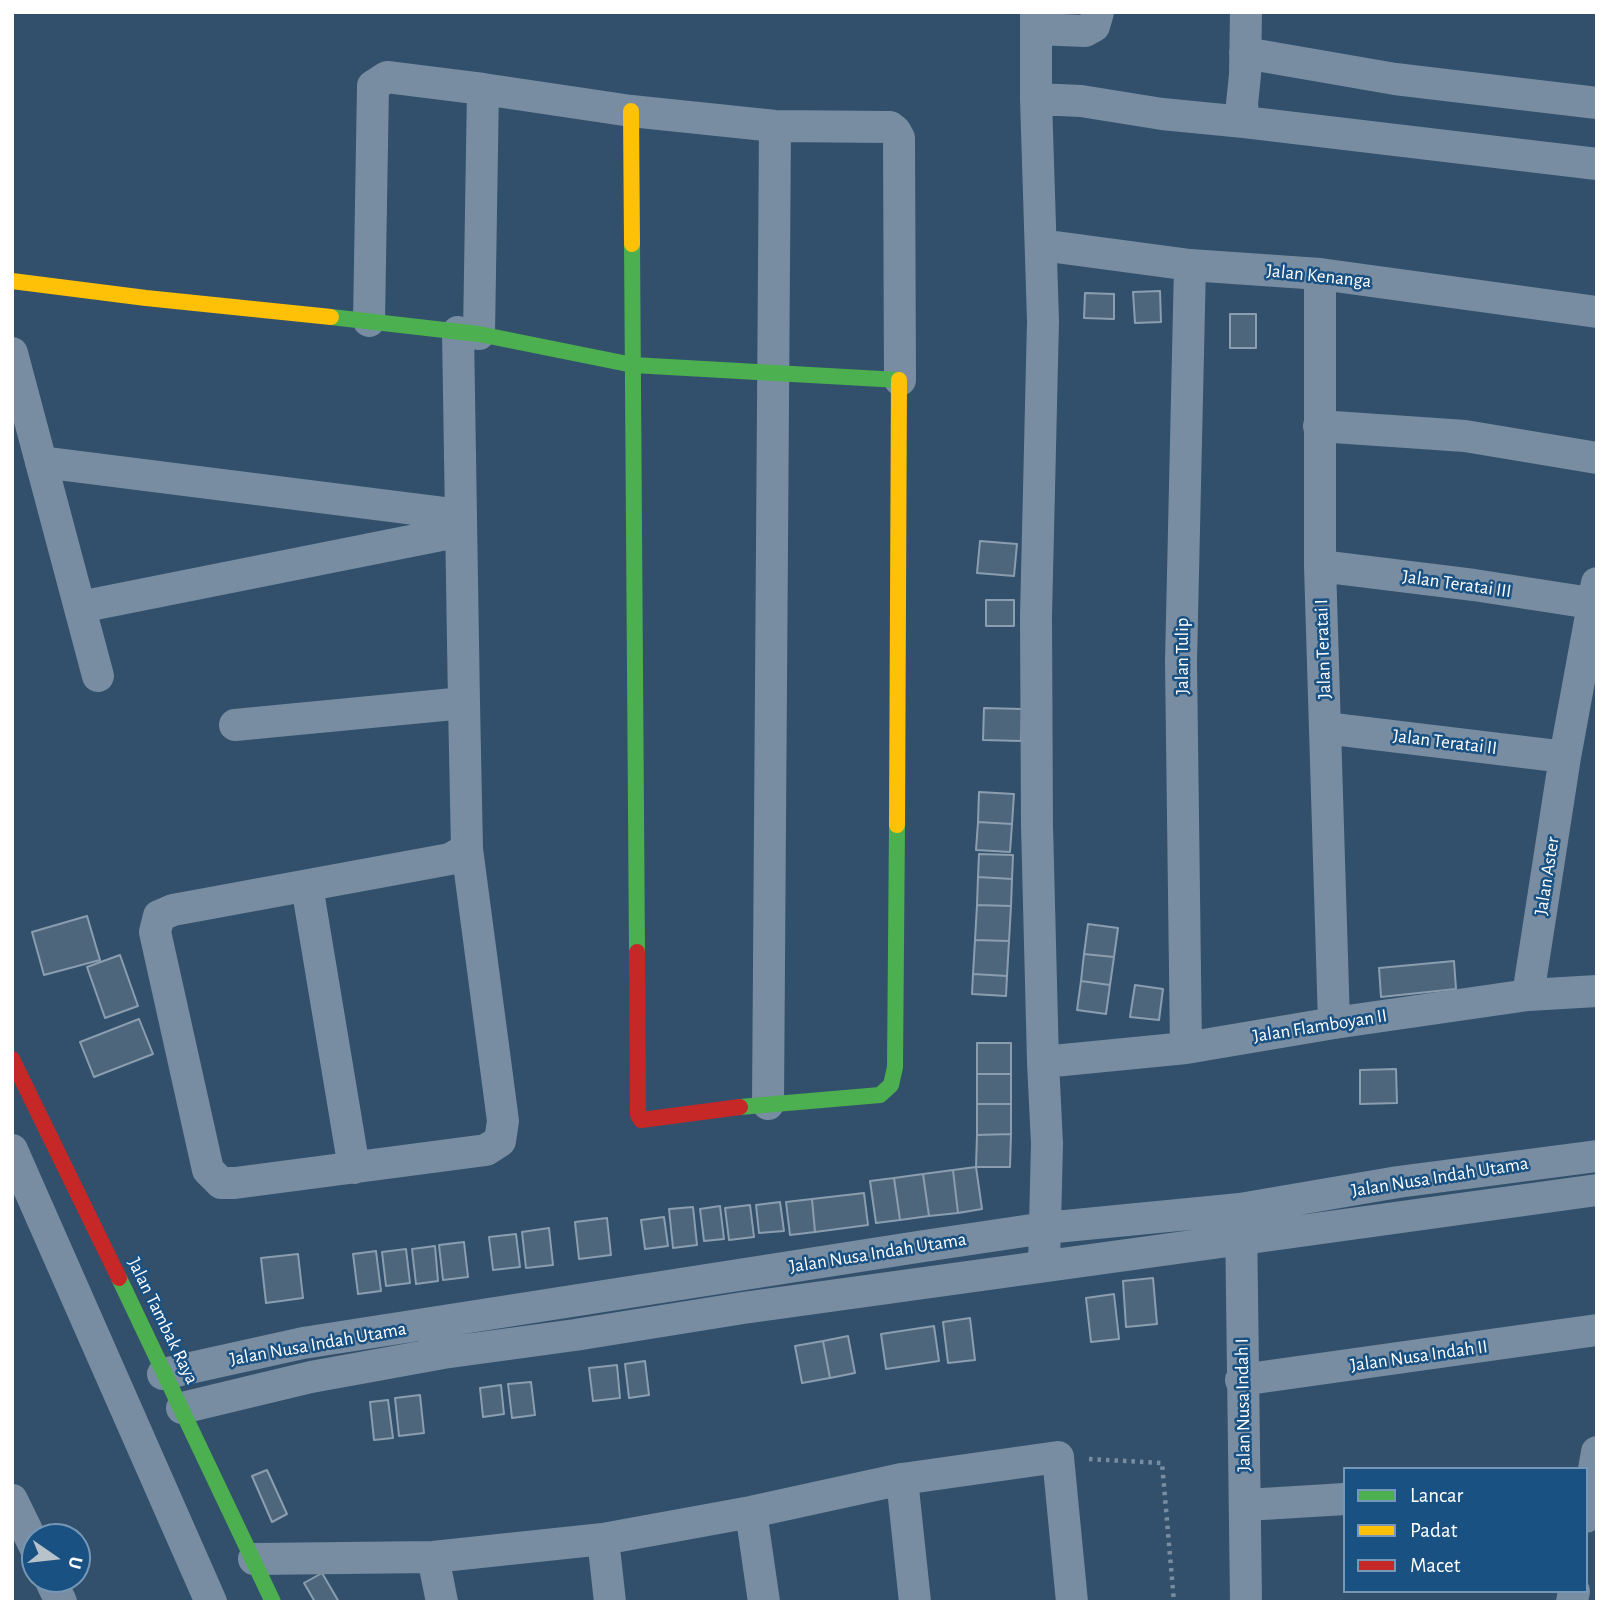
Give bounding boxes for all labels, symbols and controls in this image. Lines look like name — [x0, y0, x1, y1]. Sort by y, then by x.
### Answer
street label: Jalan Kenanga — [1265, 259, 1373, 293]
street label: Jalan Teratai III — [1401, 565, 1513, 603]
street label: Jalan Teratai I — [1310, 599, 1336, 699]
street label: Jalan Tulip — [1171, 617, 1193, 695]
street label: Jalan Teratai II — [1392, 724, 1498, 760]
street label: Jalan Aster — [1530, 835, 1564, 917]
street label: Jalan Flamboyan II — [1251, 1004, 1389, 1048]
street label: Jalan Nusa Indah Utama — [1350, 1152, 1530, 1202]
street label: Jalan Nusa Indah Utama — [788, 1228, 968, 1278]
street label: Jalan Tambak Raya — [123, 1254, 203, 1388]
street label: Jalan Nusa Indah Utama — [228, 1317, 408, 1371]
street label: Jalan Nusa Indah II — [1349, 1335, 1489, 1377]
street label: Jalan Nusa Indah I — [1230, 1338, 1256, 1472]
legend — [1343, 1467, 1588, 1593]
text: Lancar — [1410, 1485, 1463, 1506]
text: Padat — [1410, 1520, 1457, 1541]
north arrow — [21, 1523, 91, 1593]
text: U — [64, 1555, 86, 1571]
text: Macet — [1410, 1555, 1461, 1576]

